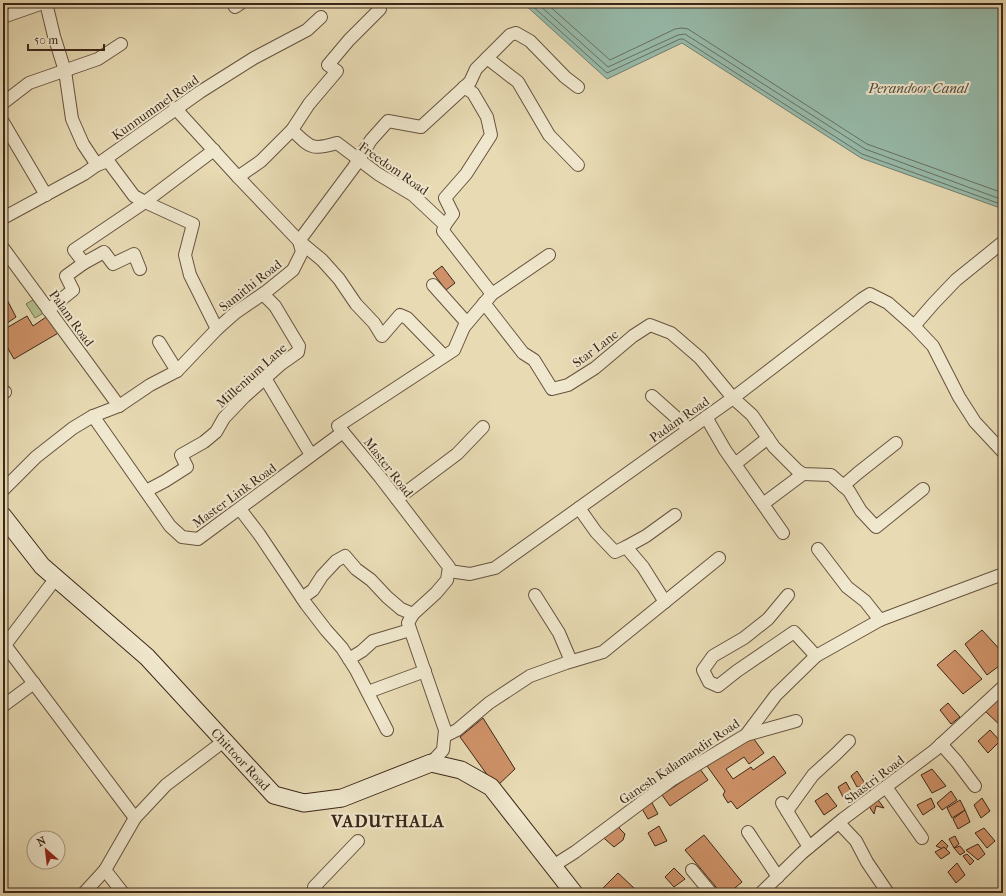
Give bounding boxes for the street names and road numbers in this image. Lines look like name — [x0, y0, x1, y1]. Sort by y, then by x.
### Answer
street label: Kunnummel Road — [109, 71, 202, 143]
street label: Freedom Road — [356, 139, 432, 198]
street label: Samithi Road — [216, 256, 285, 314]
street label: Palam Road — [46, 287, 98, 350]
street label: Star Lane — [569, 326, 622, 370]
street label: Millenium Lane — [213, 340, 290, 411]
street label: Padam Road — [647, 393, 713, 445]
street label: Master Road — [361, 435, 417, 501]
street label: Master Link Road — [190, 459, 280, 531]
street label: Ganesh Kalamandir Road — [616, 715, 743, 807]
street label: Chittoor Road — [208, 725, 274, 794]
street label: Shastri Road — [842, 752, 908, 807]

